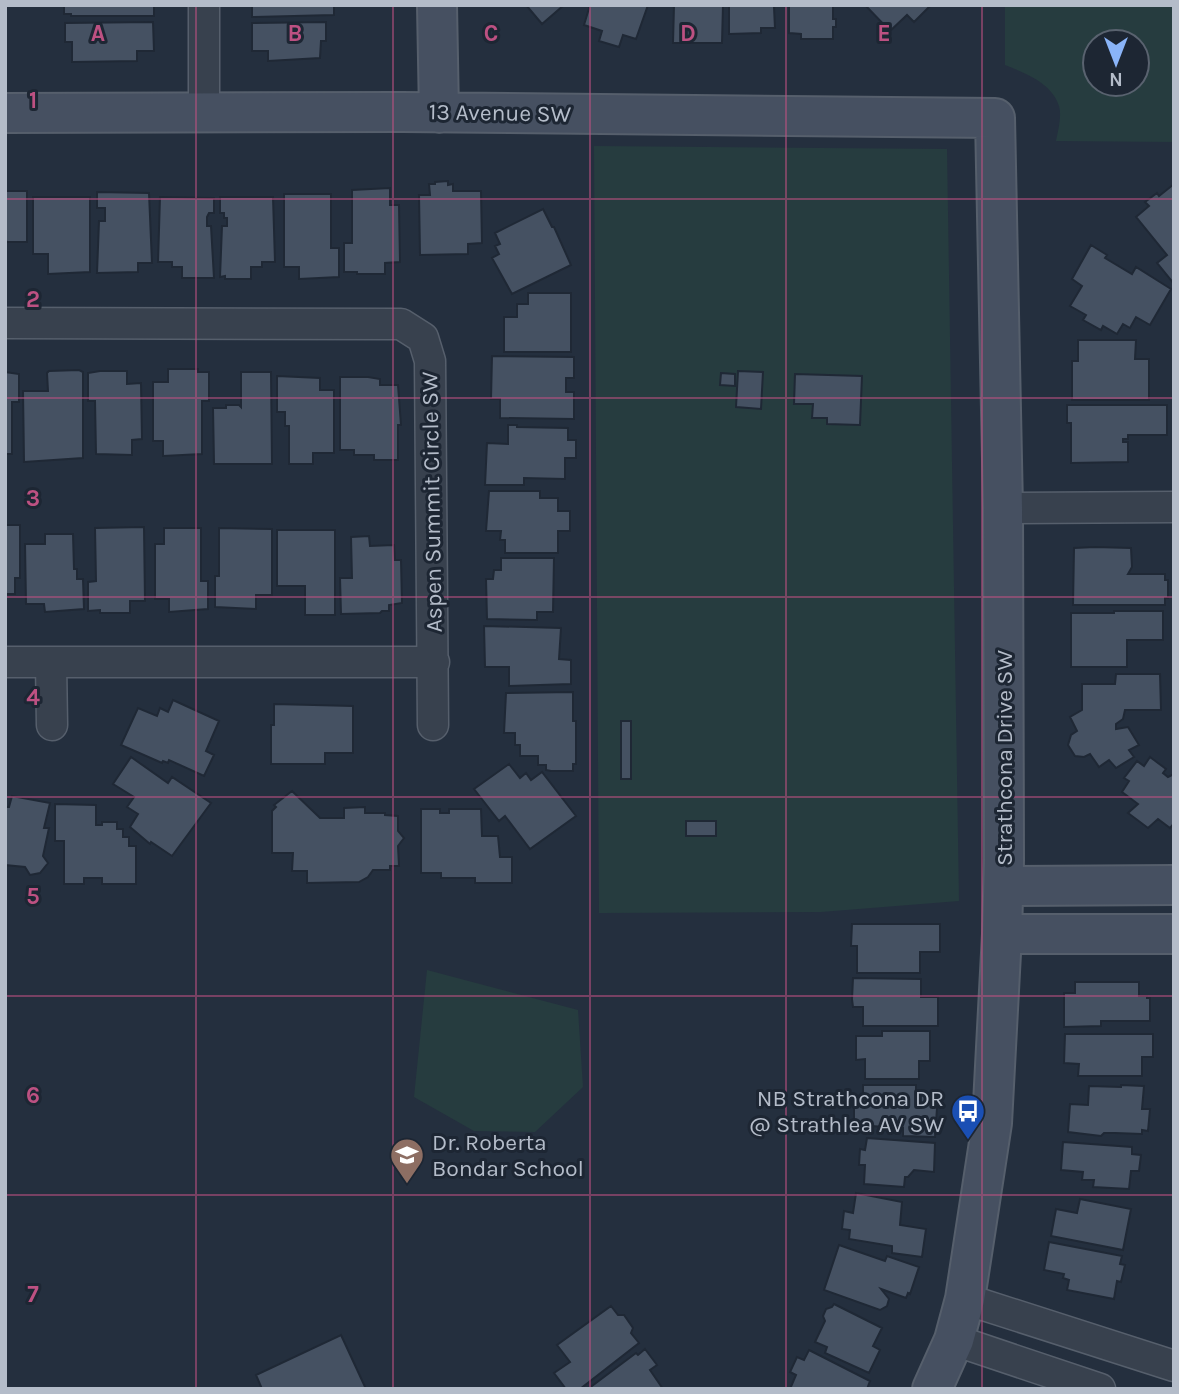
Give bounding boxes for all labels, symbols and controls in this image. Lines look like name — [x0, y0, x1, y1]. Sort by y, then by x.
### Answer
text: A — [91, 20, 105, 47]
text: B — [288, 20, 302, 47]
text: C — [484, 20, 498, 47]
text: D — [680, 20, 696, 47]
text: E — [877, 20, 891, 47]
north arrow — [1081, 28, 1151, 98]
text: N — [1109, 68, 1123, 90]
text: 1 — [29, 87, 37, 114]
street label: 13 Avenue SW — [429, 98, 572, 128]
text: 2 — [26, 286, 40, 313]
street label: Aspen Summit Circle SW — [416, 371, 448, 633]
text: 3 — [26, 485, 40, 512]
street label: Strathcona Drive SW — [991, 649, 1018, 866]
text: 4 — [26, 684, 40, 711]
text: 5 — [26, 883, 40, 910]
text: 6 — [26, 1082, 40, 1109]
place label: NB Strathcona DR @ Strathlea AV SW — [749, 1085, 944, 1138]
bus stop icon: NB Strathcona DR @ Strathlea AV SW — [949, 1092, 987, 1141]
place label: Dr. Roberta Bondar School — [432, 1129, 584, 1182]
school or university icon: Dr. Roberta Bondar School — [388, 1136, 426, 1185]
text: 7 — [27, 1281, 39, 1308]

